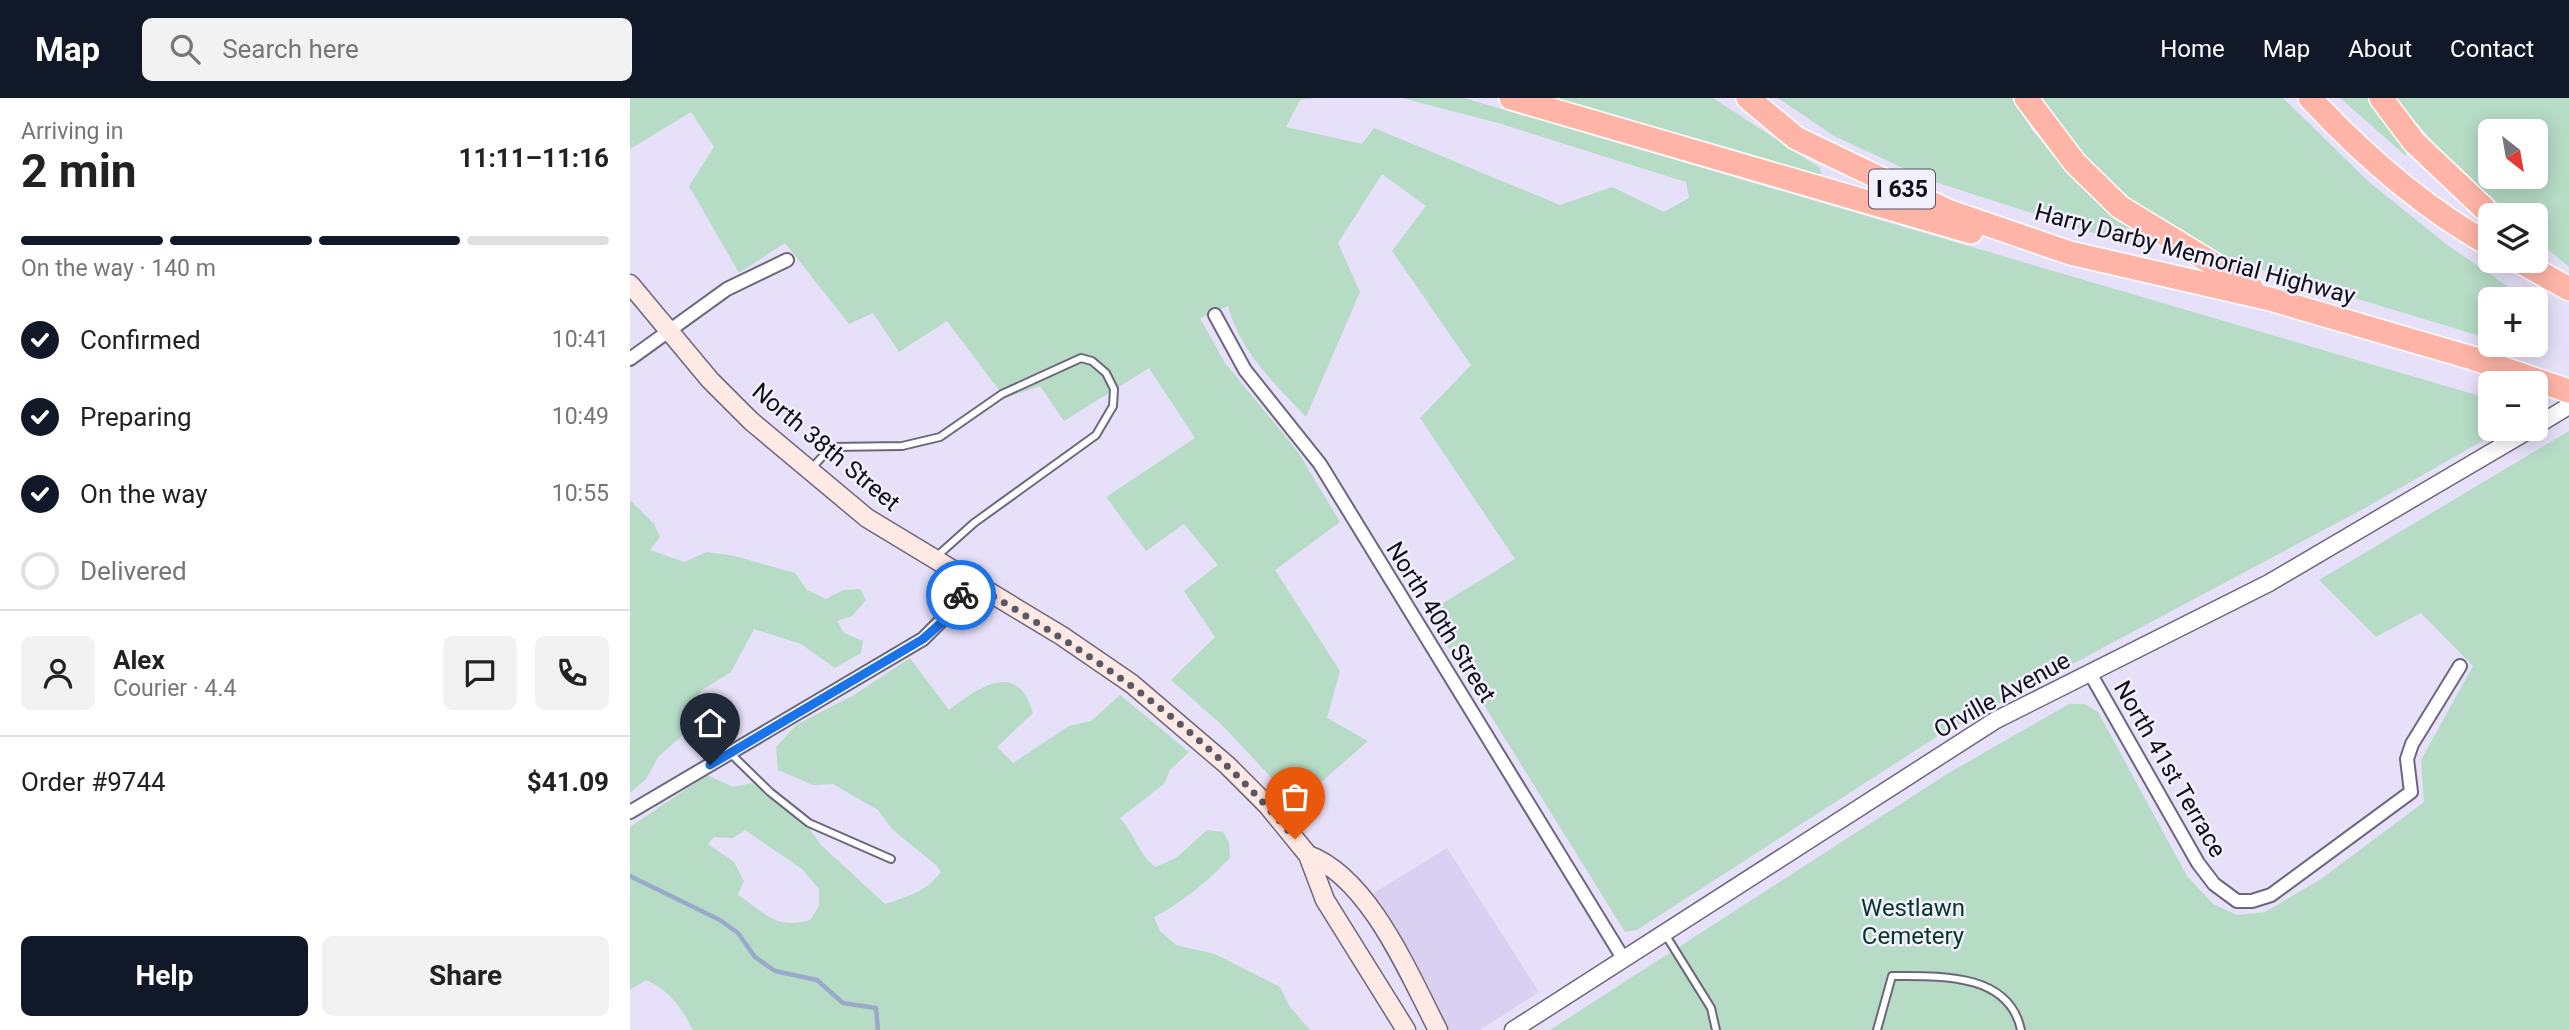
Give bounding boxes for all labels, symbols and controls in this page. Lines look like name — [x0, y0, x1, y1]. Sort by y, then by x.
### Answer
search box — [142, 18, 632, 81]
text: Map — [35, 30, 100, 69]
icon: search — [166, 30, 204, 68]
text: Search here — [222, 34, 359, 64]
text: Home — [2160, 35, 2225, 63]
text: Map — [2263, 35, 2310, 63]
text: About — [2348, 35, 2412, 63]
text: Contact — [2450, 35, 2534, 63]
text: Arriving in — [21, 118, 124, 145]
north arrow — [2478, 119, 2548, 189]
map controls — [2478, 119, 2548, 441]
text: 11:11–11:16 — [459, 143, 609, 173]
text: 2 min — [21, 144, 137, 198]
road number: I 635 — [1869, 170, 1935, 208]
street label: Harry Darby Memorial Highway — [2032, 198, 2359, 310]
button: layers — [2478, 203, 2548, 273]
text: On the way · 140 m — [21, 255, 216, 282]
button: + — [2478, 287, 2548, 357]
icon: check — [21, 321, 59, 359]
text: Confirmed — [80, 325, 201, 355]
text: 10:41 — [552, 326, 609, 353]
button: − — [2478, 371, 2548, 441]
street label: North 38th Street — [747, 377, 906, 517]
icon: check — [21, 398, 59, 436]
text: Preparing — [80, 402, 192, 432]
text: 10:49 — [552, 403, 609, 430]
icon: check — [21, 475, 59, 513]
text: On the way — [80, 479, 208, 509]
text: 10:55 — [552, 480, 609, 507]
street label: North 40th Street — [1380, 537, 1502, 708]
text: Delivered — [80, 556, 187, 586]
courier — [926, 560, 996, 630]
icon: bike — [942, 576, 980, 614]
button: person — [21, 636, 95, 710]
button: chat — [443, 636, 517, 710]
button: phone — [535, 636, 609, 710]
text: Alex — [113, 645, 165, 675]
street label: Orville Avenue — [1929, 646, 2075, 744]
text: Courier · 4.4 — [113, 675, 236, 702]
street label: North 41st Terrace — [2108, 676, 2232, 862]
pin — [680, 693, 740, 765]
icon: home — [691, 704, 729, 742]
text: Order #9744 — [21, 767, 166, 797]
text: $41.09 — [527, 767, 609, 797]
pin — [1265, 767, 1325, 839]
icon: bag — [1276, 778, 1314, 816]
park label: Westlawn Cemetery — [1861, 894, 1965, 950]
button: Help — [21, 936, 308, 1016]
button: Share — [322, 936, 609, 1016]

